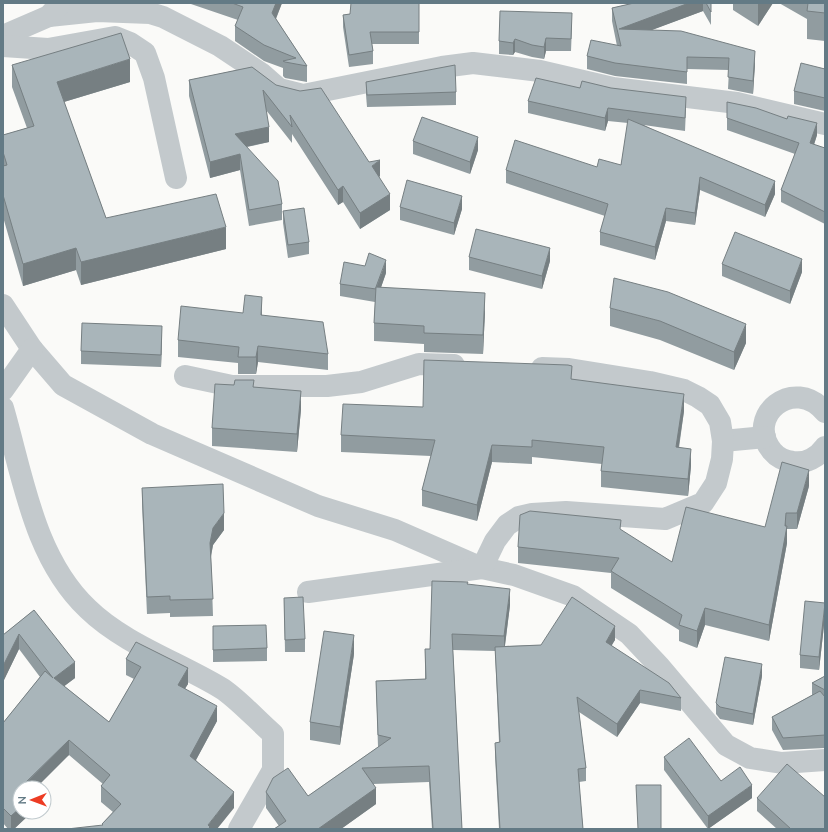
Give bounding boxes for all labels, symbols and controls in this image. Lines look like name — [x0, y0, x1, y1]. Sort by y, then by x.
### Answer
north arrow — [12, 780, 52, 820]
text: N — [15, 796, 30, 804]

